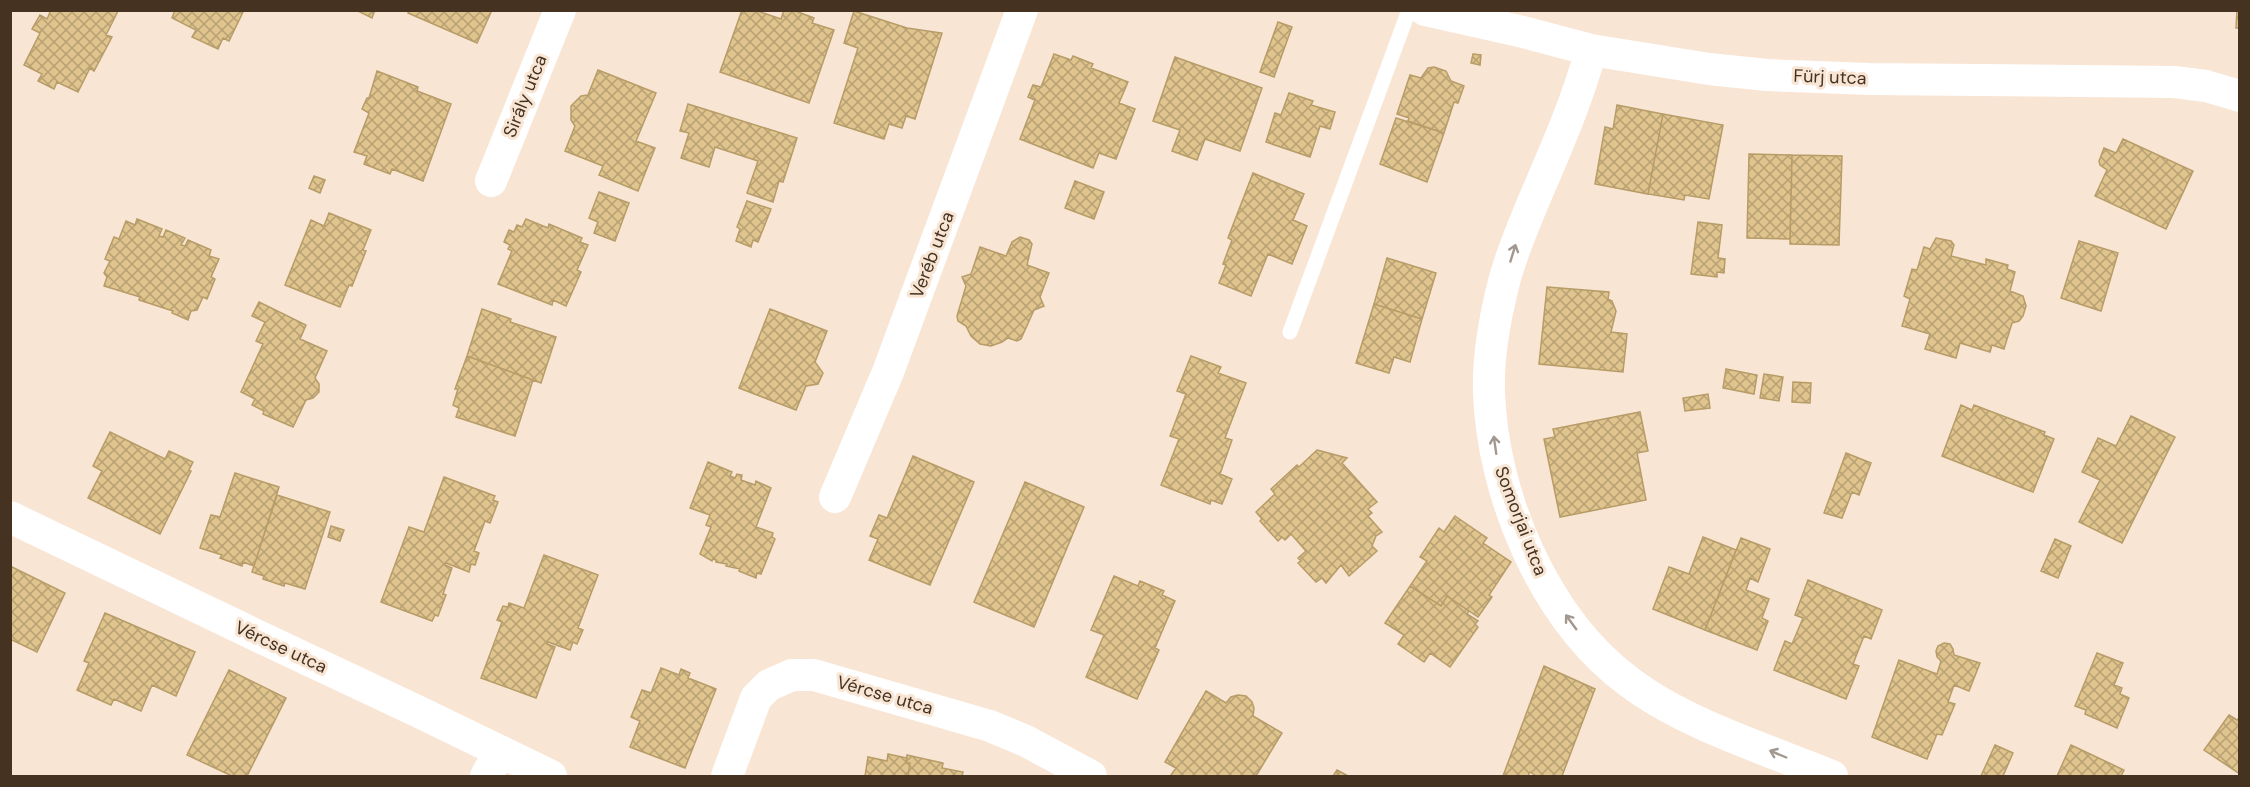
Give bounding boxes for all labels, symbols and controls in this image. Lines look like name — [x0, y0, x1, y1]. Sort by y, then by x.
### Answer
street label: Sirály utca — [498, 51, 552, 141]
street label: Fürj utca — [1793, 64, 1867, 90]
street label: Veréb utca — [905, 208, 959, 302]
one-way arrow — [1508, 244, 1519, 263]
one-way arrow — [1489, 435, 1500, 455]
street label: Somorjai utca — [1489, 463, 1553, 579]
one-way arrow — [1565, 614, 1577, 630]
street label: Vércse utca — [231, 615, 331, 679]
street label: Vércse utca — [834, 670, 936, 720]
one-way arrow — [1769, 748, 1787, 759]

